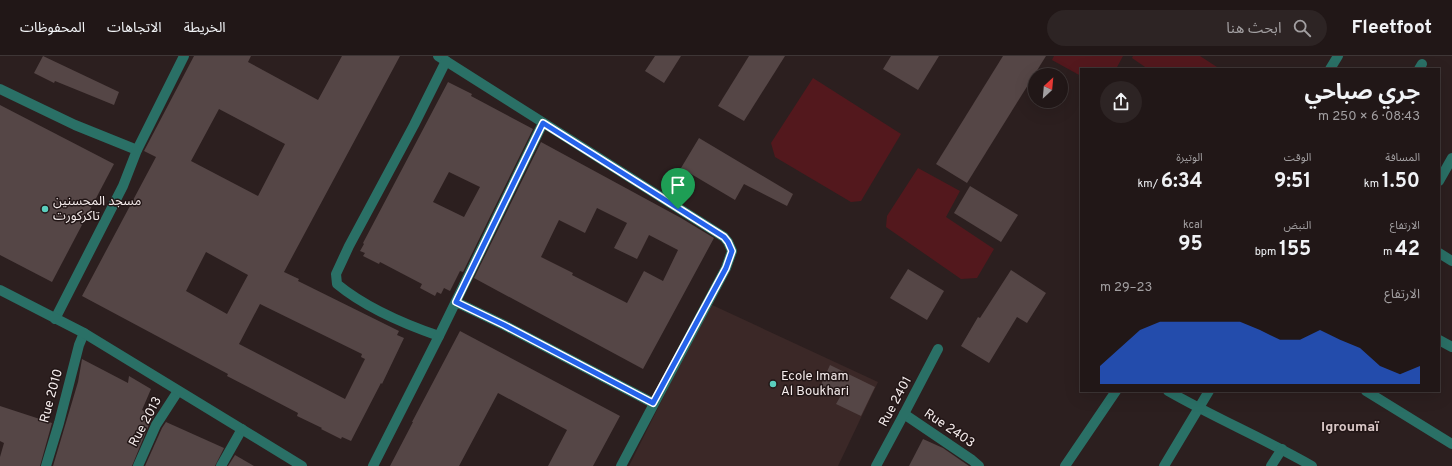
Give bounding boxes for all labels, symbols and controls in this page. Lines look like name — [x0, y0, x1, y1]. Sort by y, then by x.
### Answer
search box — [1047, 10, 1327, 46]
text: Fleetfoot — [1351, 16, 1432, 40]
icon: search — [1291, 17, 1313, 39]
text: المحفوظات — [20, 20, 85, 37]
text: الاتجاهات — [107, 20, 162, 37]
text: الخريطة — [184, 20, 226, 37]
text: ابحث هنا — [1226, 20, 1281, 39]
north arrow — [1028, 68, 1068, 108]
map controls — [1028, 68, 1068, 108]
text: جري صباحي — [1304, 80, 1420, 107]
button: share — [1100, 81, 1142, 123]
text: 08:43 · 6 × 250 m — [1318, 109, 1420, 125]
text: الوتيرة — [1176, 151, 1203, 165]
text: الوقت — [1284, 151, 1311, 165]
text: المسافة — [1385, 151, 1420, 165]
pin — [661, 168, 695, 209]
text: 6:34 — [1161, 169, 1203, 195]
text: 9:51 — [1274, 169, 1311, 195]
text: 1.50 — [1382, 169, 1420, 195]
icon: arrive — [667, 174, 689, 196]
text: /km — [1137, 177, 1161, 191]
text: km — [1364, 177, 1382, 191]
place label: مسجد المحسنين تاكركورت — [53, 194, 141, 225]
marker: مسجد المحسنين تاكركورت — [40, 204, 50, 214]
text: kcal — [1183, 218, 1203, 232]
text: النبض — [1283, 219, 1311, 233]
text: الارتفاع — [1390, 219, 1420, 233]
text: 95 — [1178, 232, 1203, 258]
text: 155 — [1279, 237, 1311, 263]
text: 42 — [1395, 237, 1420, 263]
text: bpm — [1255, 245, 1279, 259]
text: m — [1383, 245, 1395, 259]
text: 23–29 m — [1100, 280, 1152, 296]
text: الارتفاع — [1384, 287, 1420, 303]
street label: Rue 2010 — [37, 367, 67, 425]
place label: Ecole Imam Al Boukhari — [781, 369, 849, 400]
street label: Rue 2401 — [876, 374, 916, 430]
marker: Ecole Imam Al Boukhari — [768, 379, 778, 389]
street label: Rue 2013 — [126, 394, 166, 450]
street label: Rue 2403 — [921, 406, 977, 452]
district label: Igroumaï — [1321, 419, 1380, 436]

